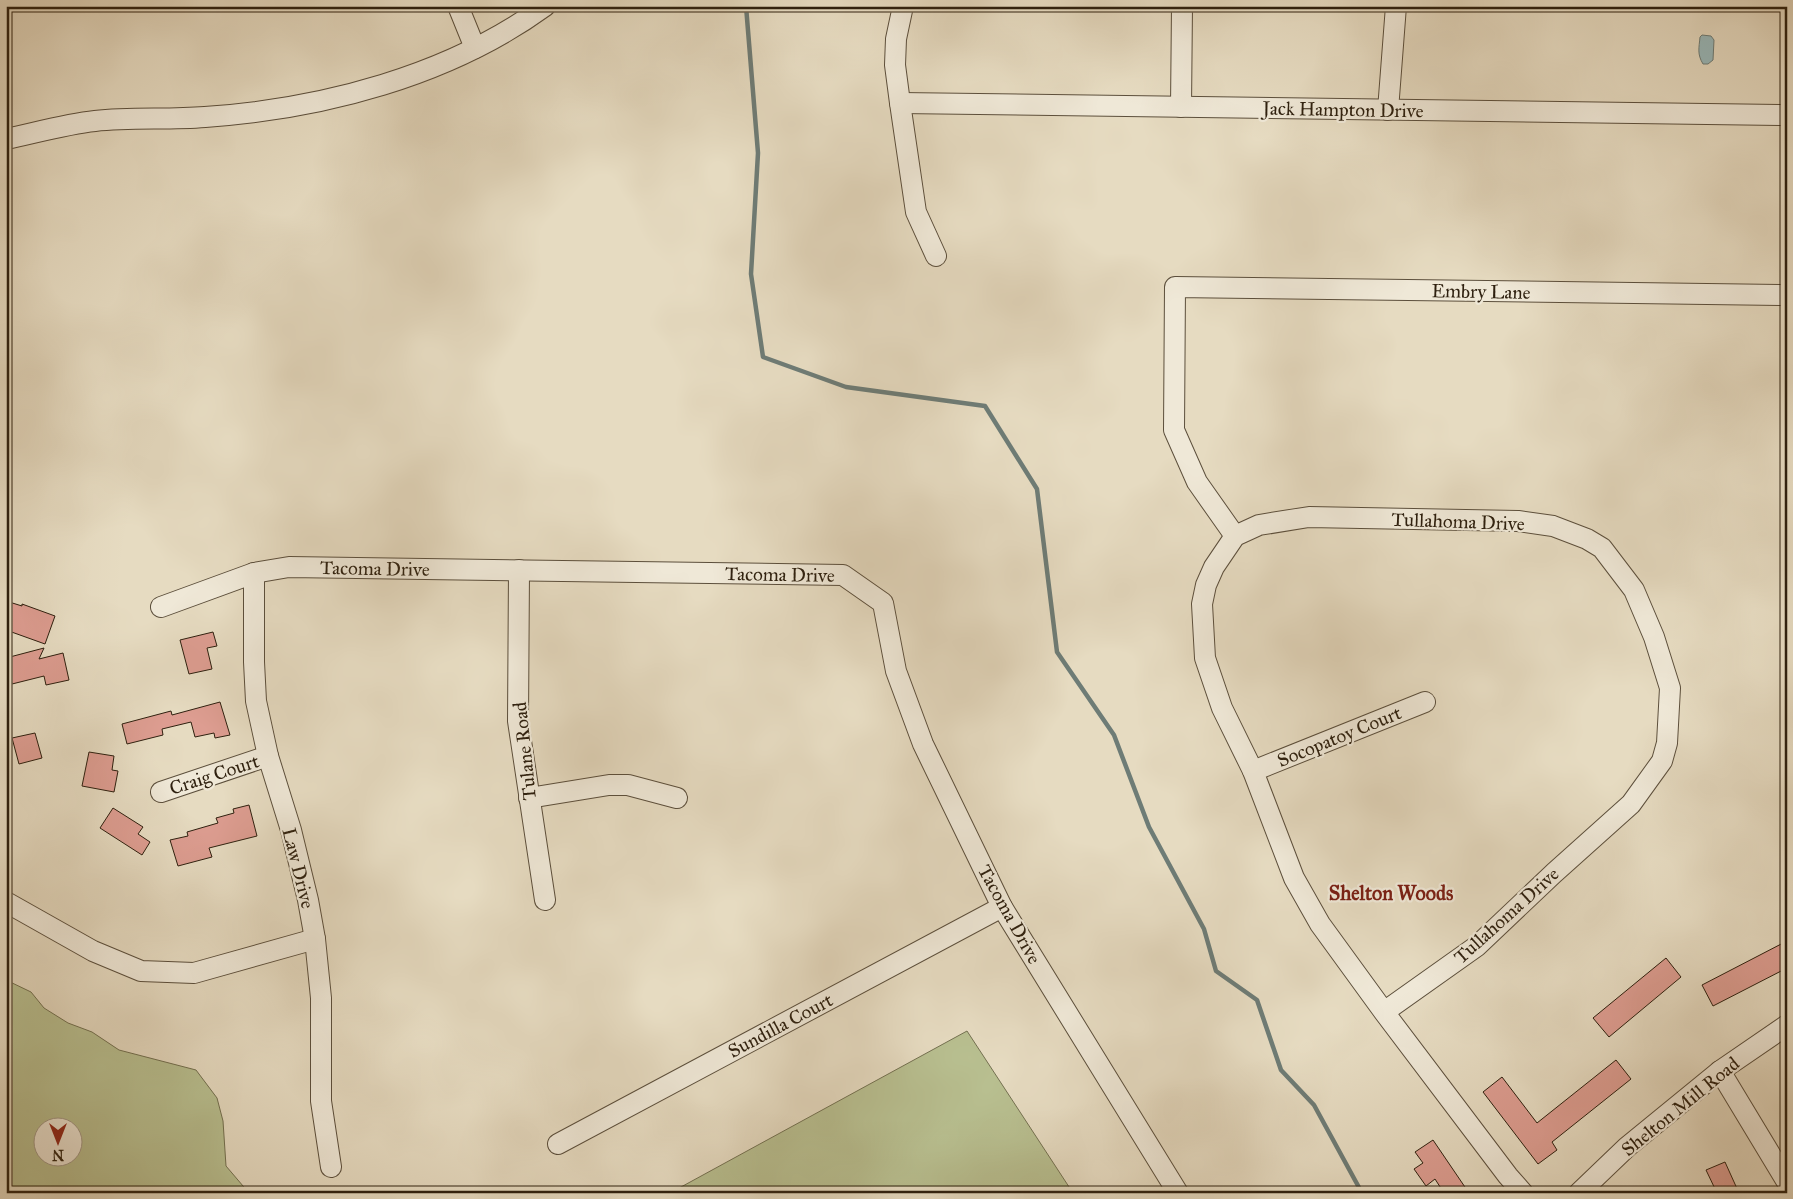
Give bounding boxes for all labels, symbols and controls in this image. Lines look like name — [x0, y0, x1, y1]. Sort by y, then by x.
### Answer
street label: Jack Hampton Drive — [1260, 97, 1424, 123]
street label: Embry Lane — [1431, 279, 1531, 304]
street label: Tullahoma Drive — [1391, 508, 1525, 535]
street label: Tacoma Drive — [320, 556, 430, 581]
street label: Tacoma Drive — [725, 562, 835, 587]
street label: Tulane Road — [508, 700, 541, 801]
street label: Socopatoy Court — [1274, 701, 1405, 772]
street label: Craig Court — [166, 749, 262, 801]
street label: Law Drive — [277, 825, 320, 911]
street label: Tacoma Drive — [973, 861, 1046, 968]
street label: Tullahoma Drive — [1449, 862, 1564, 969]
district label: Shelton Woods — [1329, 881, 1454, 905]
street label: Sundilla Court — [724, 988, 837, 1063]
street label: Shelton Mill Road — [1617, 1052, 1744, 1161]
north arrow — [32, 1116, 82, 1166]
text: N — [52, 1146, 64, 1163]

